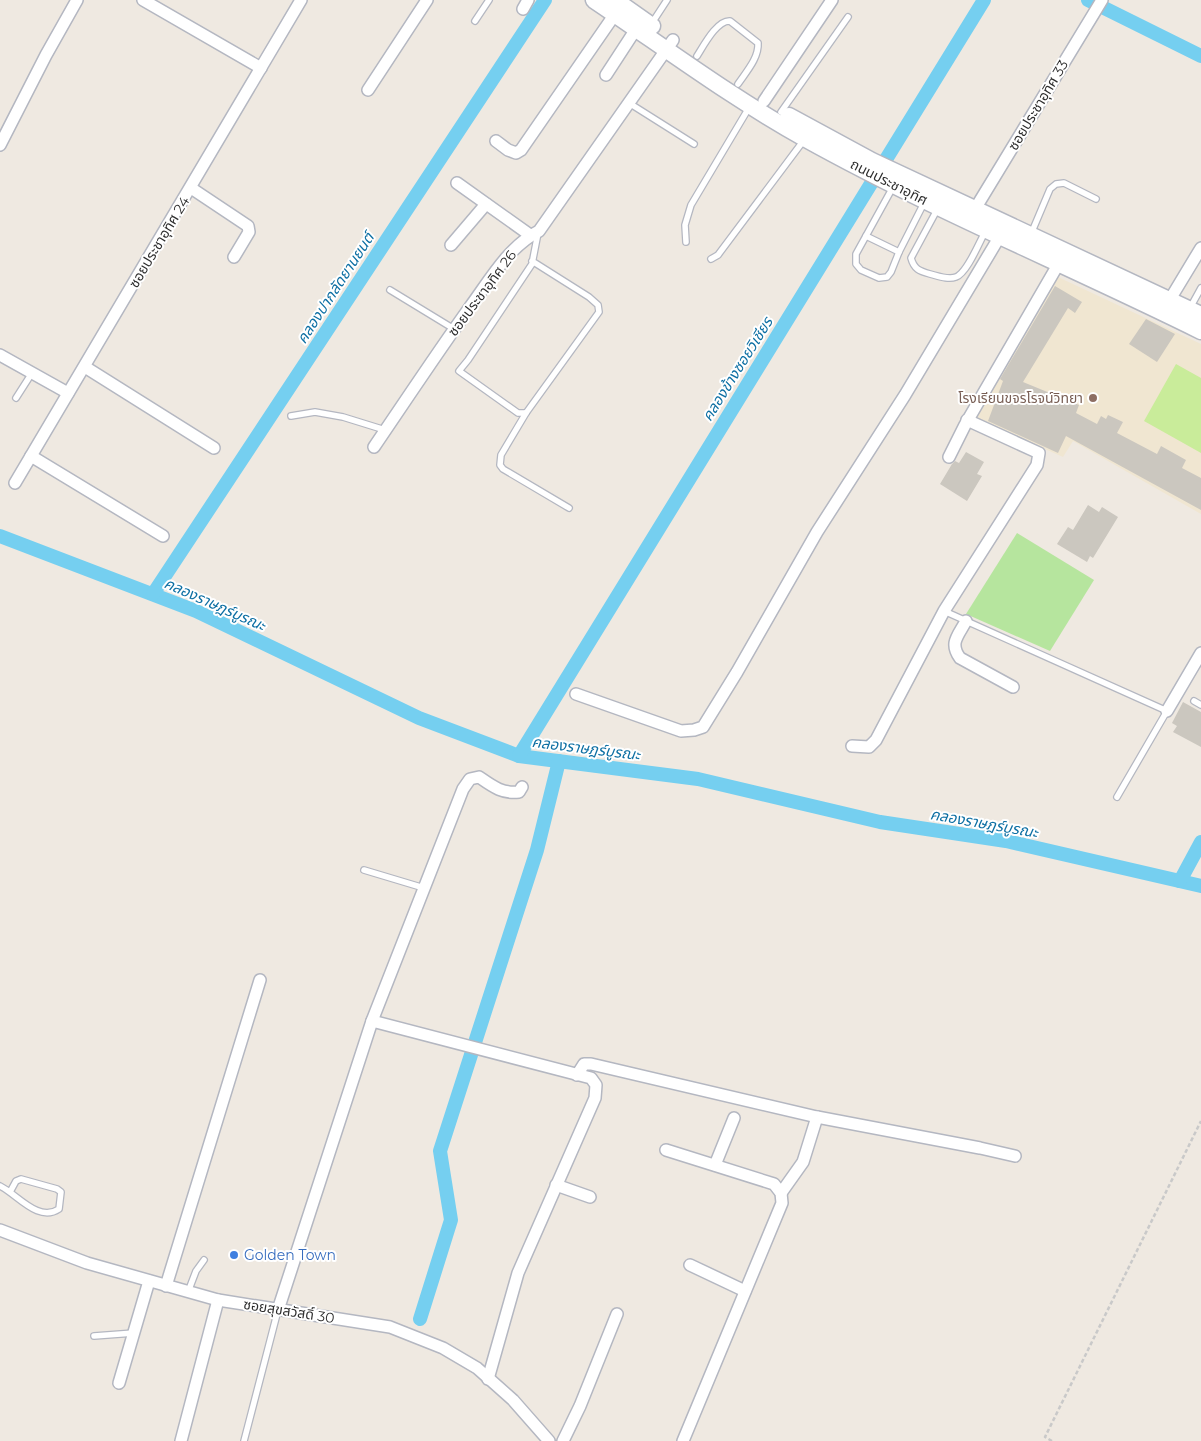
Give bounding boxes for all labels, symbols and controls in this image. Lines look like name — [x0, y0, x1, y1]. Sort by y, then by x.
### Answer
street label: ซอยประชาอุทิศ 33 — [1004, 56, 1072, 153]
street label: ถนนประชาอุทิศ — [847, 155, 931, 209]
street label: ซอยประชาอุทิศ 24 — [125, 192, 194, 291]
water label: คลองปากลัดยานยนต์ — [292, 227, 379, 347]
street label: ซอยประชาอุทิศ 26 — [444, 246, 520, 340]
water label: คลองข้างซอยวิเชียร — [697, 312, 777, 424]
place label: โรงเรียนขจรโรจน์วิทยา — [958, 389, 1083, 407]
marker: โรงเรียนขจรโรจน์วิทยา — [1087, 392, 1099, 404]
water label: คลองราษฎร์บูรณะ — [161, 573, 270, 636]
water label: คลองราษฎร์บูรณะ — [531, 732, 643, 764]
water label: คลองราษฎร์บูรณะ — [929, 804, 1041, 842]
place label: Golden Town — [244, 1246, 336, 1264]
marker: Golden Town — [228, 1249, 240, 1261]
street label: ซอยสุขสวัสดิ์ 30 — [242, 1295, 336, 1327]

